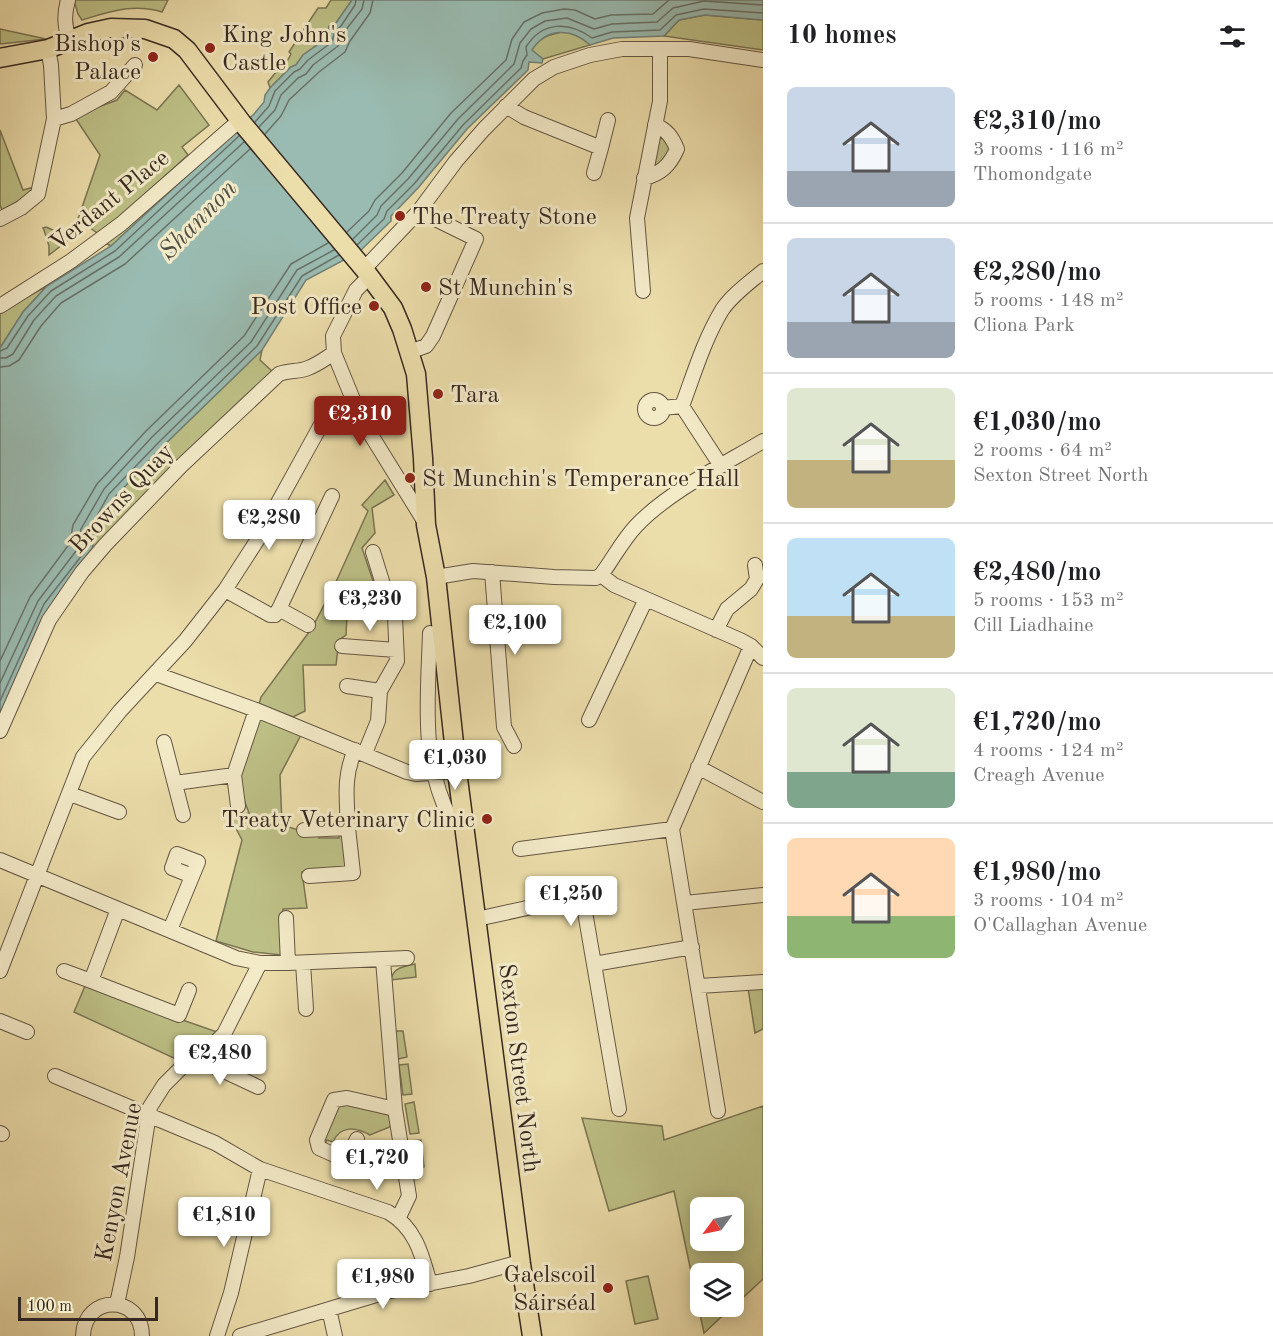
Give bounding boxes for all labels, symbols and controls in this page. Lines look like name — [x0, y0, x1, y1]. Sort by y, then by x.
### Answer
icon: filters — [1216, 20, 1249, 53]
text: 10 homes — [787, 23, 896, 49]
place label: King John's Castle — [222, 24, 346, 76]
place label: Bishop's Palace — [54, 33, 141, 85]
marker: King John's Castle — [203, 41, 217, 55]
marker: Bishop's Palace — [146, 50, 160, 64]
text: €2,310/mo — [973, 109, 1101, 135]
icon: home — [835, 111, 907, 183]
text: 3 rooms · 116 m² — [973, 140, 1123, 160]
street label: Verdant Place — [46, 146, 174, 257]
text: Thomondgate — [973, 165, 1092, 185]
water label: Shannon — [154, 175, 243, 265]
place label: The Treaty Stone — [412, 206, 597, 230]
marker: The Treaty Stone — [393, 209, 407, 223]
text: €2,280/mo — [973, 260, 1101, 286]
icon: home — [835, 262, 907, 334]
place label: St Munchin's — [438, 277, 573, 301]
marker: St Munchin's — [419, 280, 433, 294]
text: 5 rooms · 148 m² — [973, 291, 1123, 311]
place label: Post Office — [251, 296, 362, 320]
marker: Post Office — [367, 299, 381, 313]
text: Cliona Park — [973, 316, 1075, 336]
place label: Tara — [450, 384, 500, 408]
marker: Tara — [431, 387, 445, 401]
pin: €2,310 — [311, 396, 409, 447]
text: €2,310 — [328, 405, 392, 425]
text: €1,030/mo — [973, 410, 1101, 436]
icon: home — [835, 412, 907, 484]
street label: Browns Quay — [66, 440, 179, 559]
text: 2 rooms · 64 m² — [973, 441, 1112, 461]
text: Sexton Street North — [973, 466, 1148, 486]
place label: St Munchin's Temperance Hall — [422, 468, 739, 492]
marker: St Munchin's Temperance Hall — [403, 471, 417, 485]
pin: €2,280 — [220, 500, 318, 551]
text: €2,280 — [237, 509, 301, 529]
text: €2,480/mo — [973, 560, 1101, 586]
icon: home — [835, 562, 907, 634]
pin: €3,230 — [321, 581, 419, 632]
text: €3,230 — [338, 590, 402, 610]
text: 5 rooms · 153 m² — [973, 591, 1123, 611]
pin: €2,100 — [466, 605, 564, 656]
text: €2,100 — [483, 614, 547, 634]
text: Cill Liadhaine — [973, 616, 1093, 636]
text: €1,720/mo — [973, 710, 1101, 736]
icon: home — [835, 712, 907, 784]
pin: €1,030 — [406, 740, 504, 791]
text: 4 rooms · 124 m² — [973, 741, 1123, 761]
text: €1,030 — [423, 749, 487, 769]
text: Creagh Avenue — [973, 766, 1104, 786]
place label: Treaty Veterinary Clinic — [221, 809, 475, 833]
marker: Treaty Veterinary Clinic — [480, 812, 494, 826]
text: €1,980/mo — [973, 860, 1101, 886]
icon: home — [835, 862, 907, 934]
pin: €1,250 — [522, 876, 620, 927]
text: €1,250 — [539, 885, 603, 905]
text: 3 rooms · 104 m² — [973, 891, 1123, 911]
text: O'Callaghan Avenue — [973, 916, 1147, 936]
street label: Sexton Street North — [493, 962, 543, 1174]
pin: €2,480 — [171, 1035, 269, 1086]
text: €2,480 — [188, 1044, 252, 1064]
street label: Kenyon Avenue — [93, 1101, 147, 1264]
pin: €1,720 — [328, 1140, 426, 1191]
text: €1,720 — [345, 1149, 409, 1169]
pin: €1,810 — [175, 1197, 273, 1248]
north arrow — [690, 1197, 744, 1251]
map controls — [690, 1197, 744, 1317]
text: €1,810 — [192, 1206, 256, 1226]
pin: €1,980 — [334, 1259, 432, 1310]
button: layers — [690, 1263, 744, 1317]
place label: Gaelscoil Sáirséal — [504, 1264, 596, 1316]
text: €1,980 — [351, 1268, 415, 1288]
marker: Gaelscoil Sáirséal — [601, 1281, 615, 1295]
scale bar — [18, 1294, 158, 1322]
text: 100 m — [27, 1299, 72, 1315]

